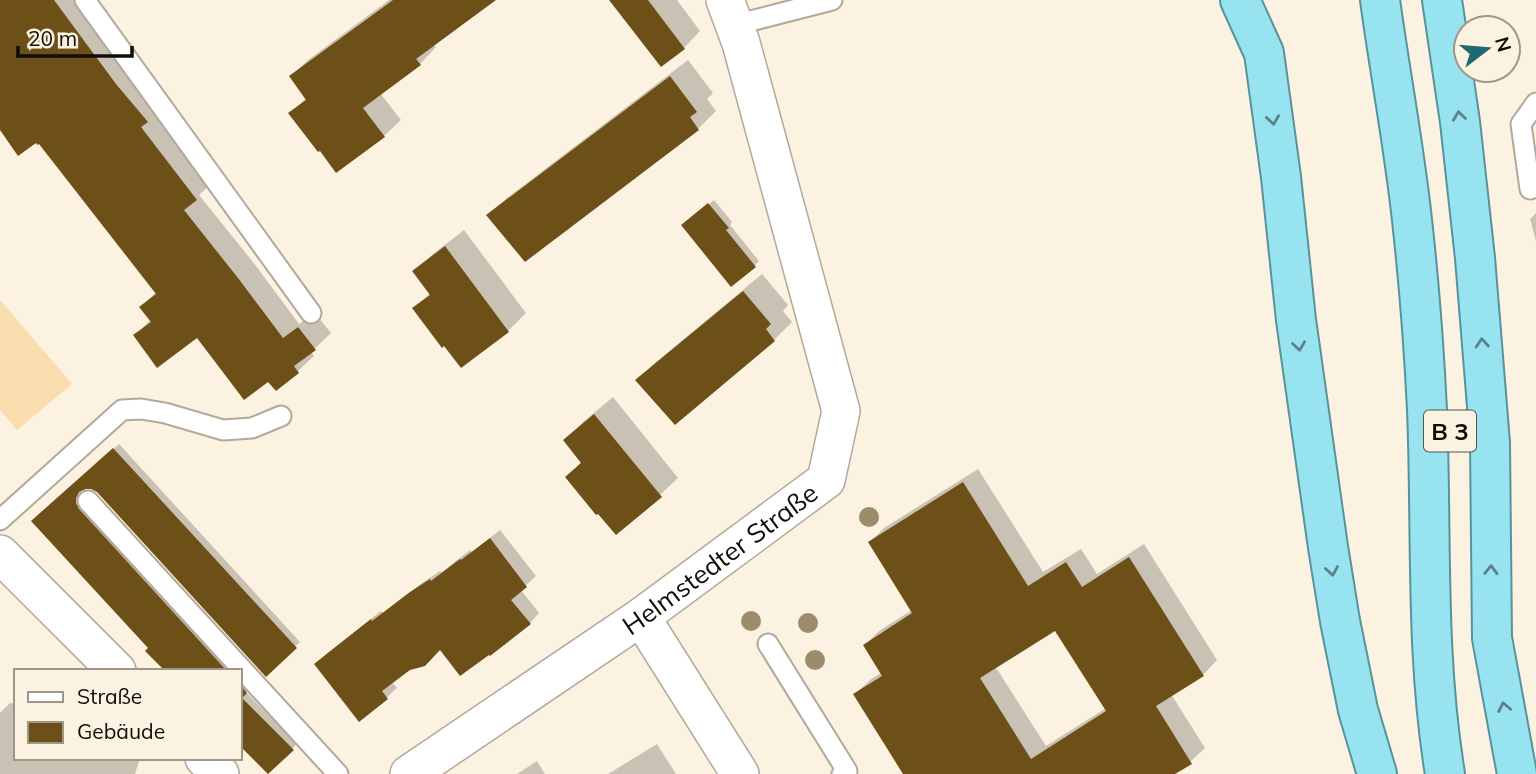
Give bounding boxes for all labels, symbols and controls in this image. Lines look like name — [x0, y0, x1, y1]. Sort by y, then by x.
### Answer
scale bar — [18, 14, 131, 58]
north arrow — [1452, 14, 1522, 84]
text: 20 m — [28, 25, 77, 51]
text: N — [1490, 34, 1517, 55]
one-way arrow — [1451, 110, 1466, 122]
one-way arrow — [1266, 114, 1281, 126]
one-way arrow — [1475, 337, 1490, 348]
one-way arrow — [1292, 340, 1307, 352]
road number: B 3 — [1424, 410, 1476, 452]
street label: Helmstedter Straße — [616, 476, 824, 642]
one-way arrow — [1483, 564, 1499, 574]
one-way arrow — [1324, 566, 1339, 577]
legend — [14, 669, 242, 760]
text: Straße — [77, 683, 142, 709]
one-way arrow — [1497, 701, 1512, 713]
text: Gebäude — [77, 718, 165, 744]

